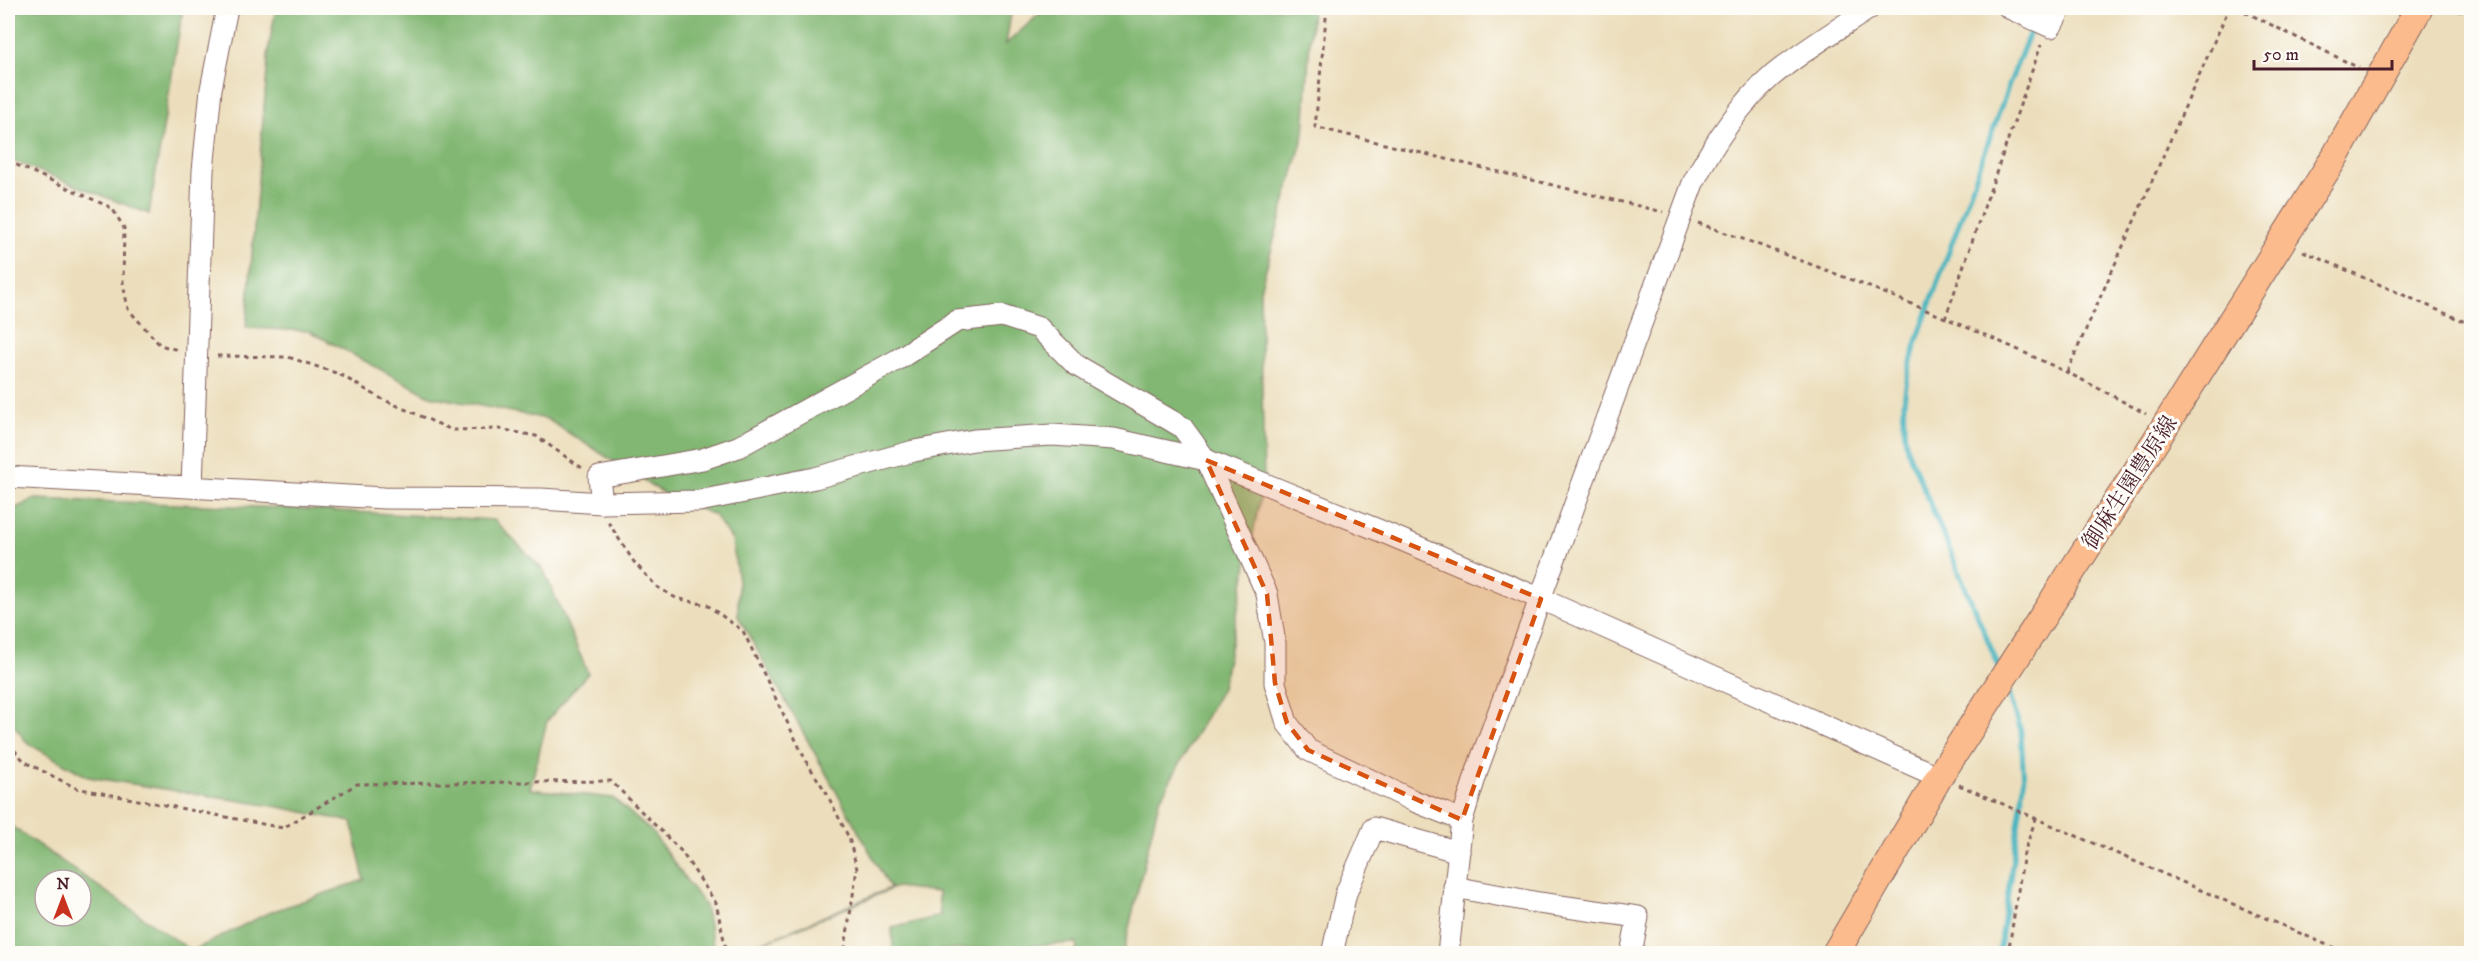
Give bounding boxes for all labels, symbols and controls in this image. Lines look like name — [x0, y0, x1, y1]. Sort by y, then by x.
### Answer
scale bar — [2254, 33, 2392, 71]
text: 50 m — [2263, 44, 2299, 66]
street label: 御麻生園豊原線 — [2077, 411, 2184, 555]
north arrow — [33, 868, 93, 928]
text: N — [56, 874, 70, 894]

